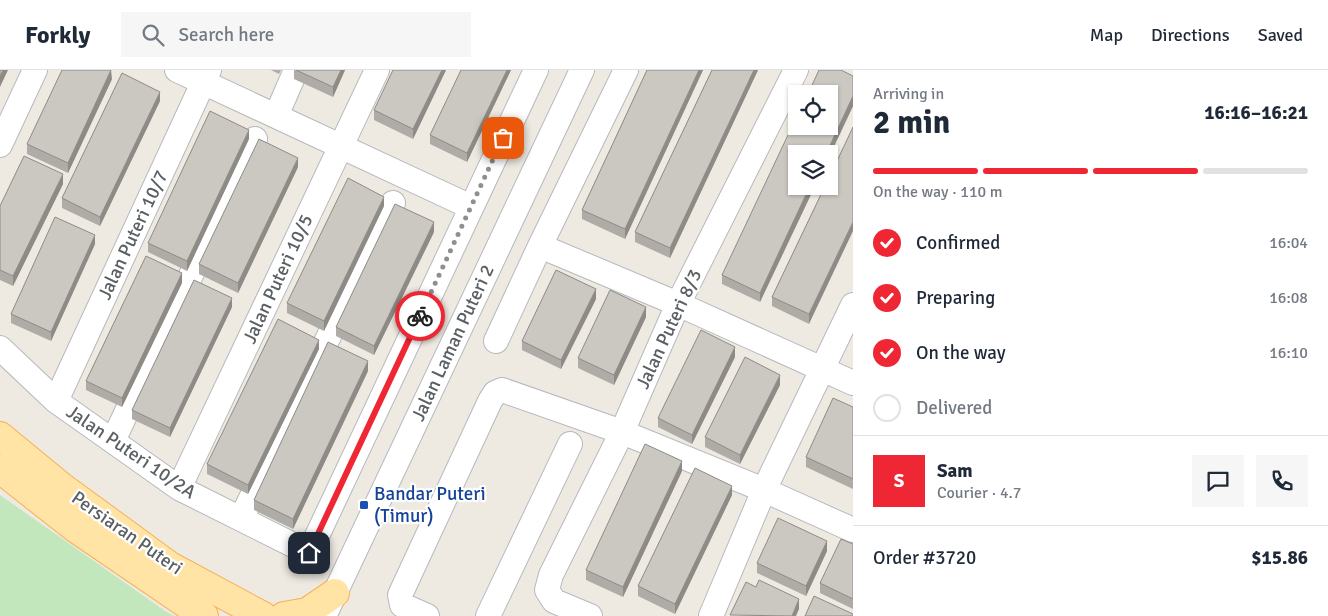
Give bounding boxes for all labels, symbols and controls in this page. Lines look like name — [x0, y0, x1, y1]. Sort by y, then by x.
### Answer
search box — [121, 12, 471, 57]
text: Forkly — [25, 20, 91, 50]
icon: search — [139, 21, 167, 49]
text: Search here — [179, 23, 274, 47]
text: Map — [1090, 24, 1123, 46]
text: Directions — [1151, 24, 1230, 46]
text: Saved — [1258, 24, 1303, 46]
text: Arriving in — [873, 84, 944, 104]
map controls — [788, 85, 838, 195]
button: locate — [788, 85, 838, 135]
text: 16:16–16:21 — [1204, 101, 1308, 125]
text: 2 min — [873, 103, 950, 142]
pin — [482, 117, 524, 159]
icon: bag — [489, 124, 517, 152]
button: layers — [788, 145, 838, 195]
street label: Jalan Puteri 10/7 — [93, 167, 173, 303]
text: On the way · 110 m — [873, 182, 1003, 202]
street label: Jalan Puteri 10/5 — [238, 211, 318, 347]
icon: check — [873, 229, 901, 257]
text: Confirmed — [916, 231, 1000, 255]
text: 16:04 — [1269, 233, 1308, 253]
street label: Jalan Laman Puteri 2 — [406, 261, 500, 425]
street label: Jalan Puteri 8/3 — [631, 265, 707, 393]
icon: check — [873, 284, 901, 312]
text: Preparing — [916, 286, 995, 310]
text: 16:08 — [1269, 288, 1308, 308]
courier — [395, 291, 445, 341]
icon: bike — [406, 302, 434, 330]
icon: check — [873, 339, 901, 367]
text: On the way — [916, 341, 1006, 365]
text: 16:10 — [1269, 343, 1308, 363]
text: Delivered — [916, 396, 992, 420]
street label: Jalan Puteri 10/2A — [62, 400, 201, 504]
button: chat — [1192, 455, 1244, 507]
button: phone — [1256, 455, 1308, 507]
text: Sam — [937, 459, 973, 483]
text: S — [894, 469, 904, 493]
place label: Bandar Puteri (Timur) — [374, 482, 486, 528]
text: Courier · 4.7 — [937, 483, 1021, 503]
street label: Persiaran Puteri — [67, 486, 187, 580]
marker: Bandar Puteri (Timur) — [358, 499, 370, 511]
pin — [288, 532, 330, 574]
icon: home — [295, 539, 323, 567]
text: Order #3720 — [873, 546, 976, 570]
text: $15.86 — [1251, 546, 1308, 570]

